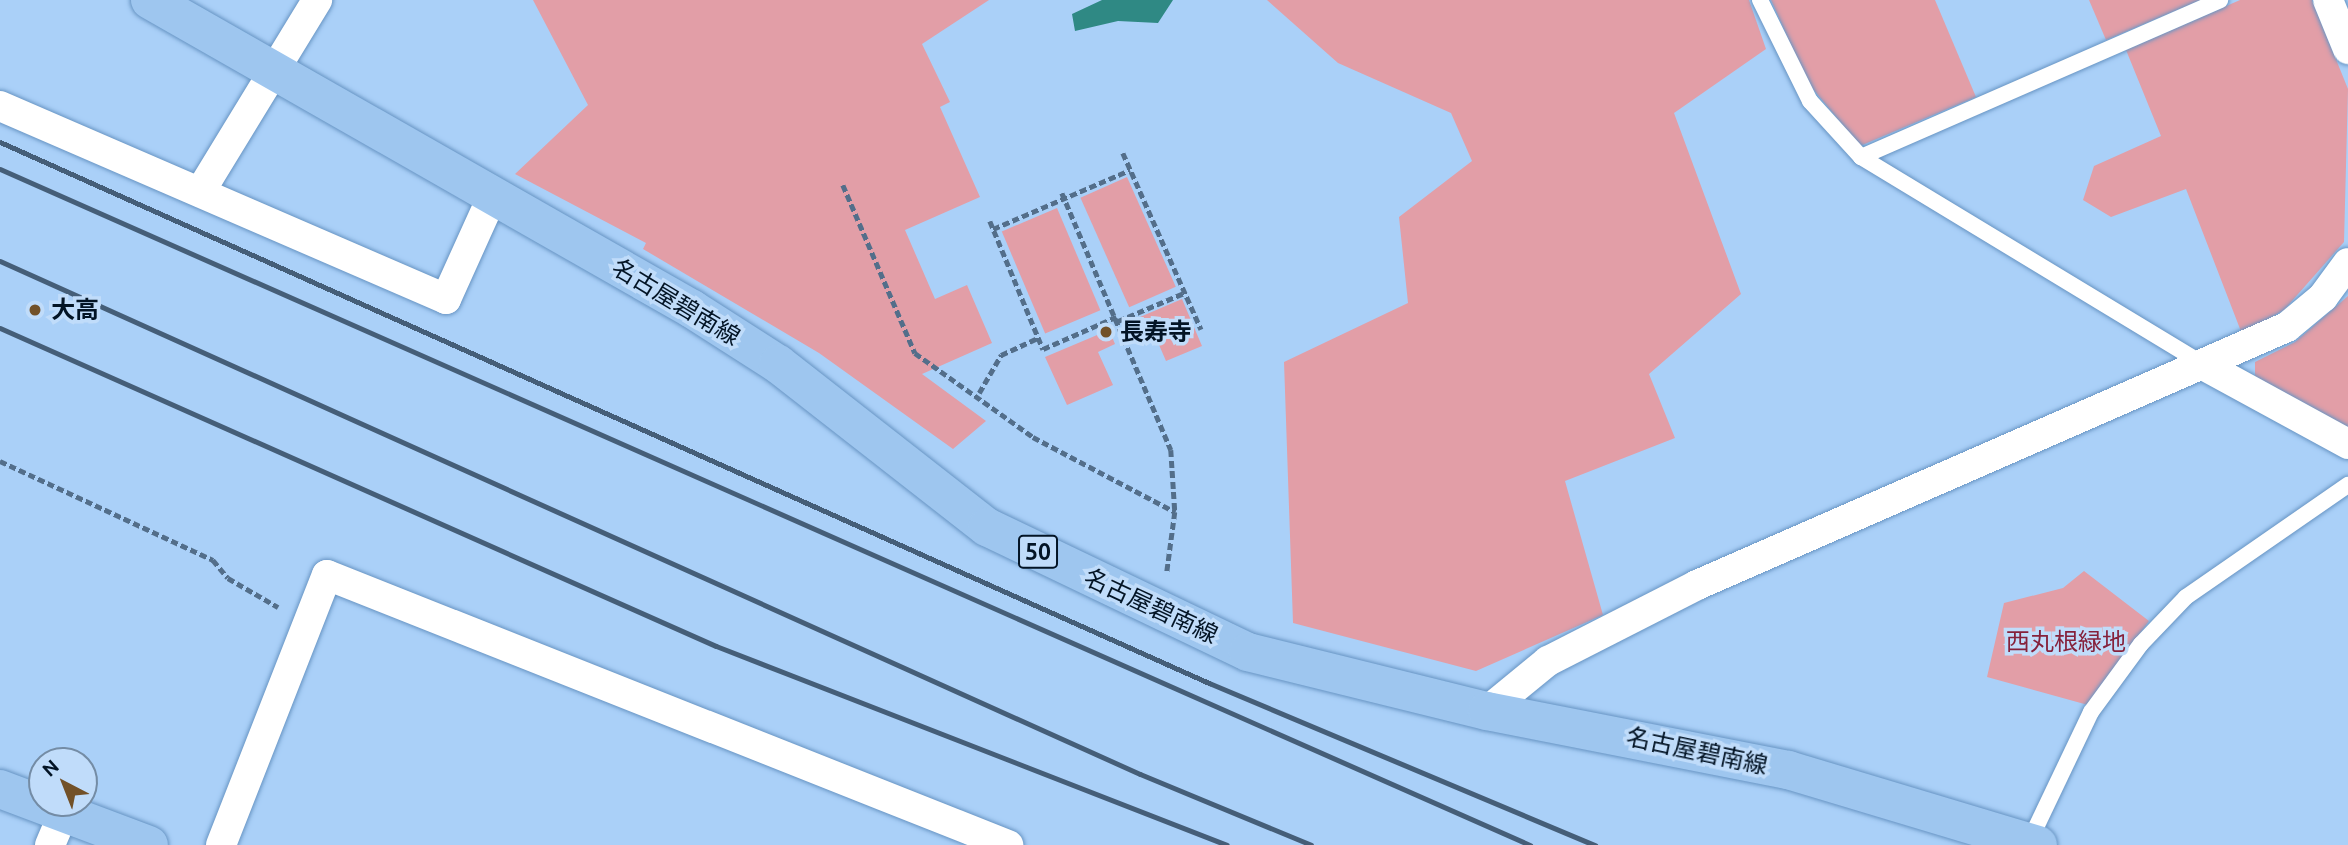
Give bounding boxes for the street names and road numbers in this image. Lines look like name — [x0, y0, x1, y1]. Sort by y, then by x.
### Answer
street label: 名古屋碧南線 — [607, 253, 745, 351]
road number: 50 — [1017, 532, 1059, 572]
street label: 名古屋碧南線 — [1080, 563, 1222, 649]
street label: 名古屋碧南線 — [1624, 722, 1770, 780]

